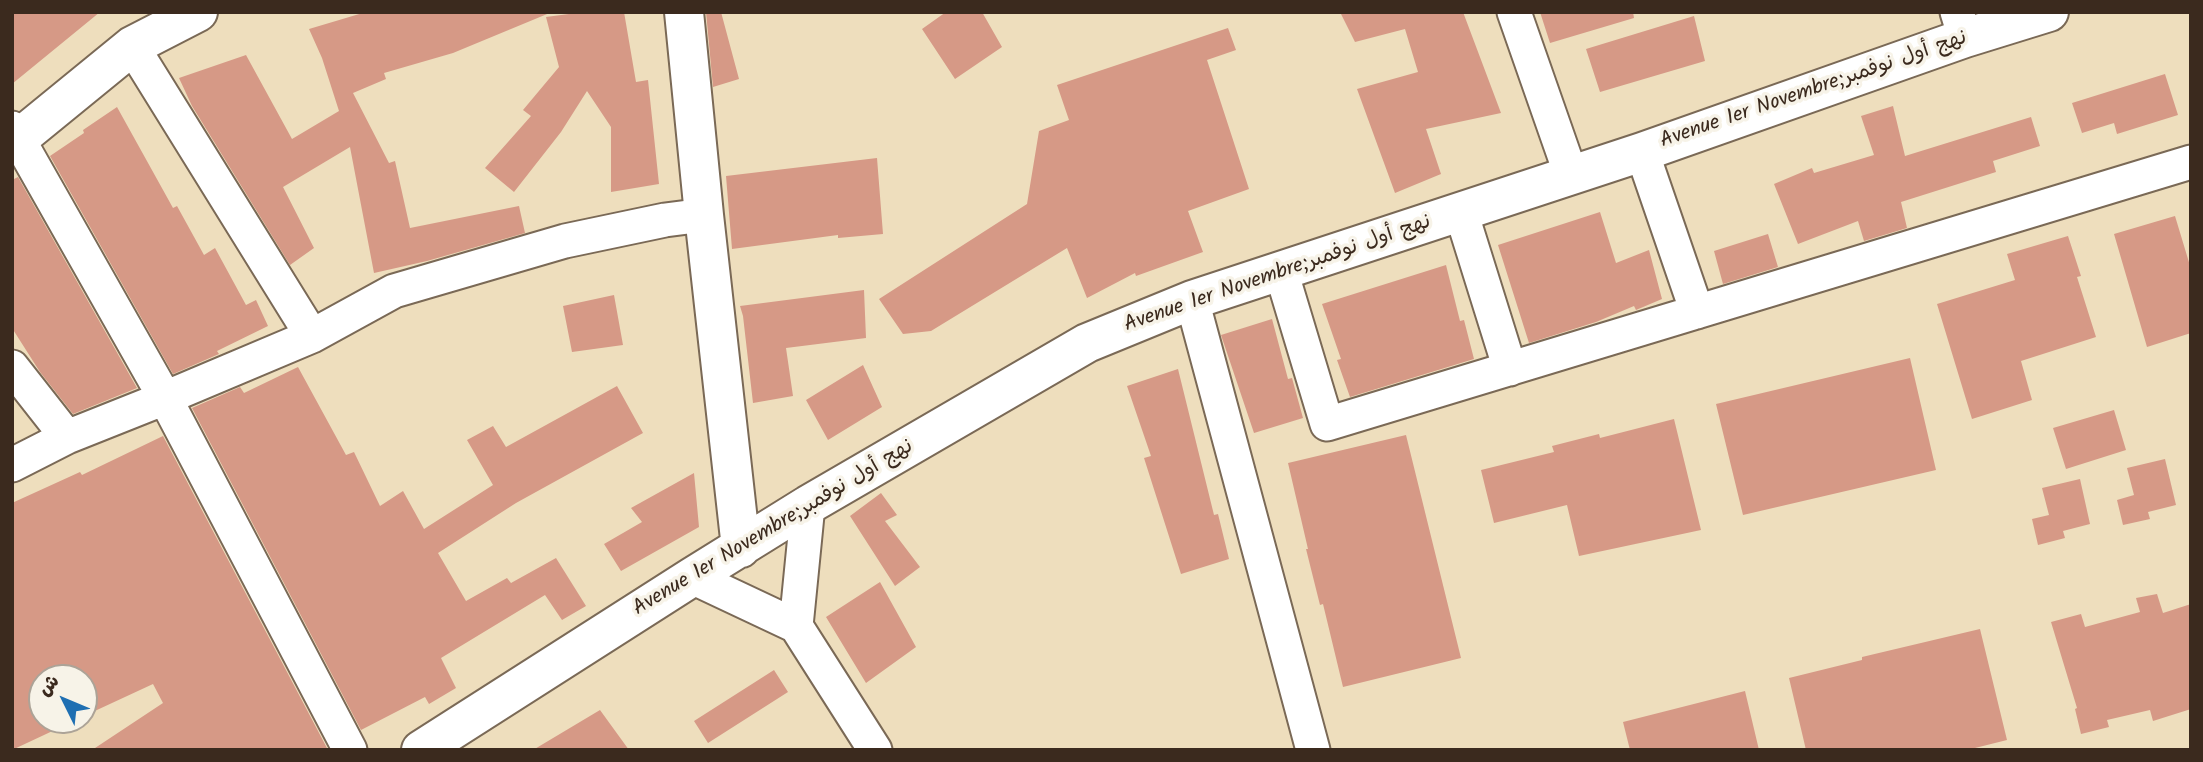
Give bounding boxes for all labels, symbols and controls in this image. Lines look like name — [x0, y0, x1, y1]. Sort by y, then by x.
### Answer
street label: Avenue 1er Novembre;نهج أول نوفمبر — [1657, 27, 1971, 155]
street label: Avenue 1er Novembre;نهج أول نوفمبر — [1121, 211, 1435, 339]
street label: Avenue 1er Novembre;نهج أول نوفمبر — [629, 435, 919, 623]
north arrow — [28, 664, 98, 734]
text: ش — [31, 668, 67, 704]

